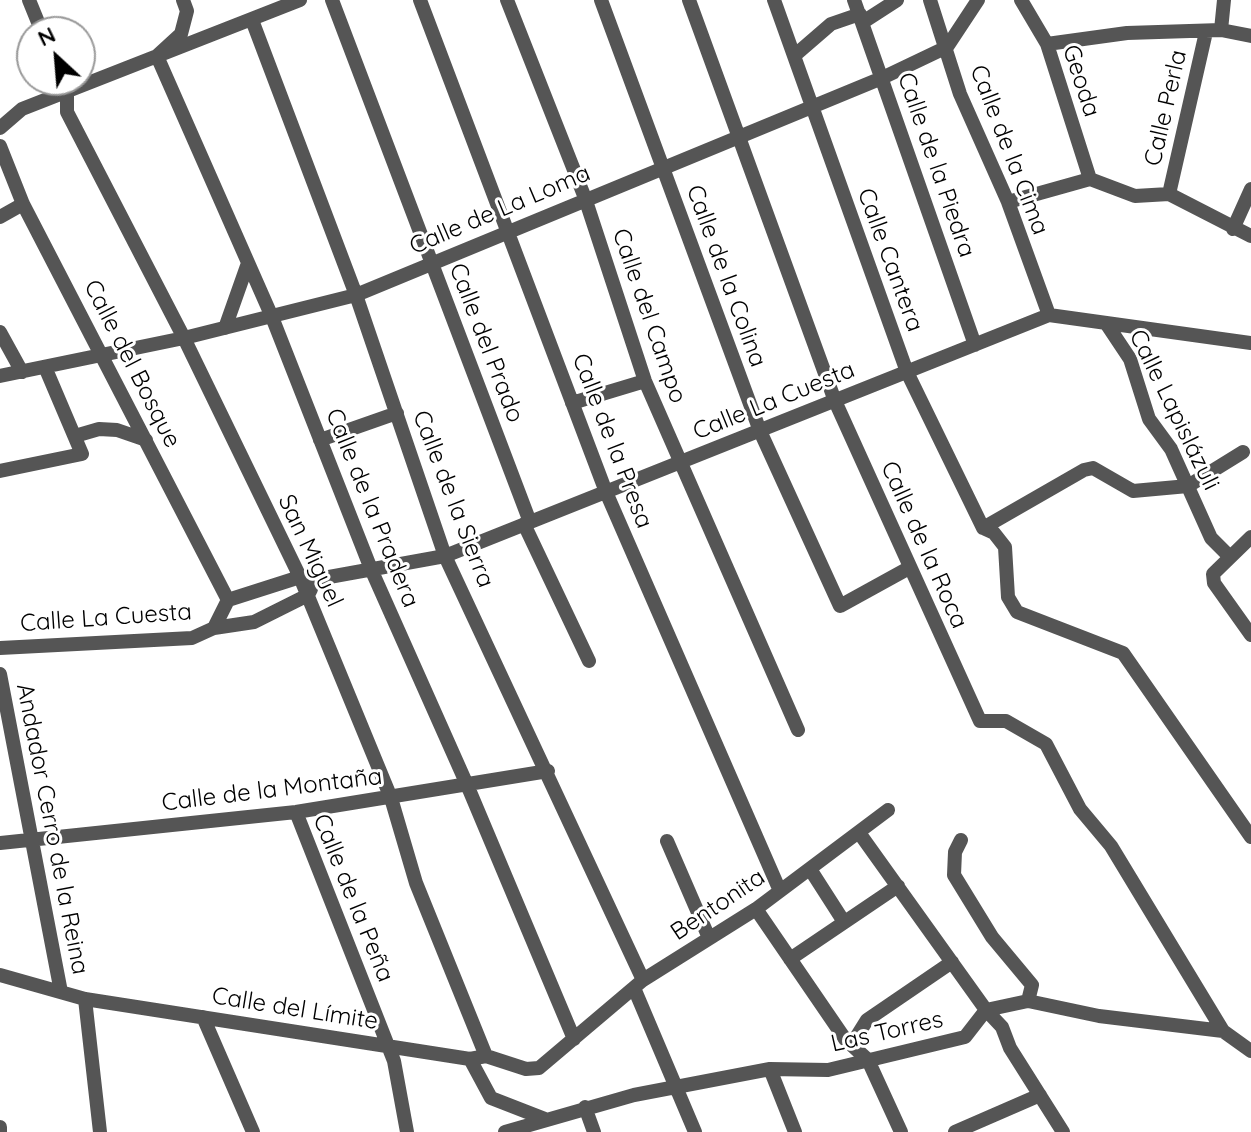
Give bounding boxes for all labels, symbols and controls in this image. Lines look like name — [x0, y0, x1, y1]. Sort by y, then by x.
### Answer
north arrow — [16, 16, 96, 96]
text: N — [33, 20, 60, 52]
street label: Geoda — [1056, 41, 1106, 121]
street label: Calle Perla — [1139, 47, 1193, 169]
street label: Calle de la Cima — [963, 61, 1055, 239]
street label: Calle de la Piedra — [891, 69, 981, 261]
street label: Calle de La Loma — [405, 159, 595, 261]
street label: Calle de la Colina — [680, 181, 772, 371]
street label: Calle Cantera — [851, 184, 929, 336]
street label: Calle del Campo — [606, 225, 692, 407]
street label: Calle del Prado — [442, 259, 530, 427]
street label: Calle del Bosque — [77, 275, 187, 453]
street label: Calle Lapislázuli — [1123, 325, 1225, 495]
street label: Calle de la Presa — [565, 349, 659, 533]
street label: Calle La Cuesta — [689, 355, 859, 447]
street label: Calle de la Pradera — [319, 404, 425, 612]
street label: Calle de la Sierra — [406, 406, 500, 592]
street label: Calle de la Roca — [874, 457, 974, 633]
street label: San Miguel — [271, 490, 349, 612]
street label: Calle La Cuesta — [19, 598, 193, 638]
street label: Andador Cerro de la Reina — [10, 681, 94, 977]
street label: Calle de la Montaña — [160, 762, 384, 818]
street label: Calle de la Peña — [306, 810, 400, 986]
street label: Bentonita — [665, 863, 771, 947]
street label: Calle del Límite — [210, 982, 380, 1036]
street label: Las Torres — [828, 1005, 946, 1059]

